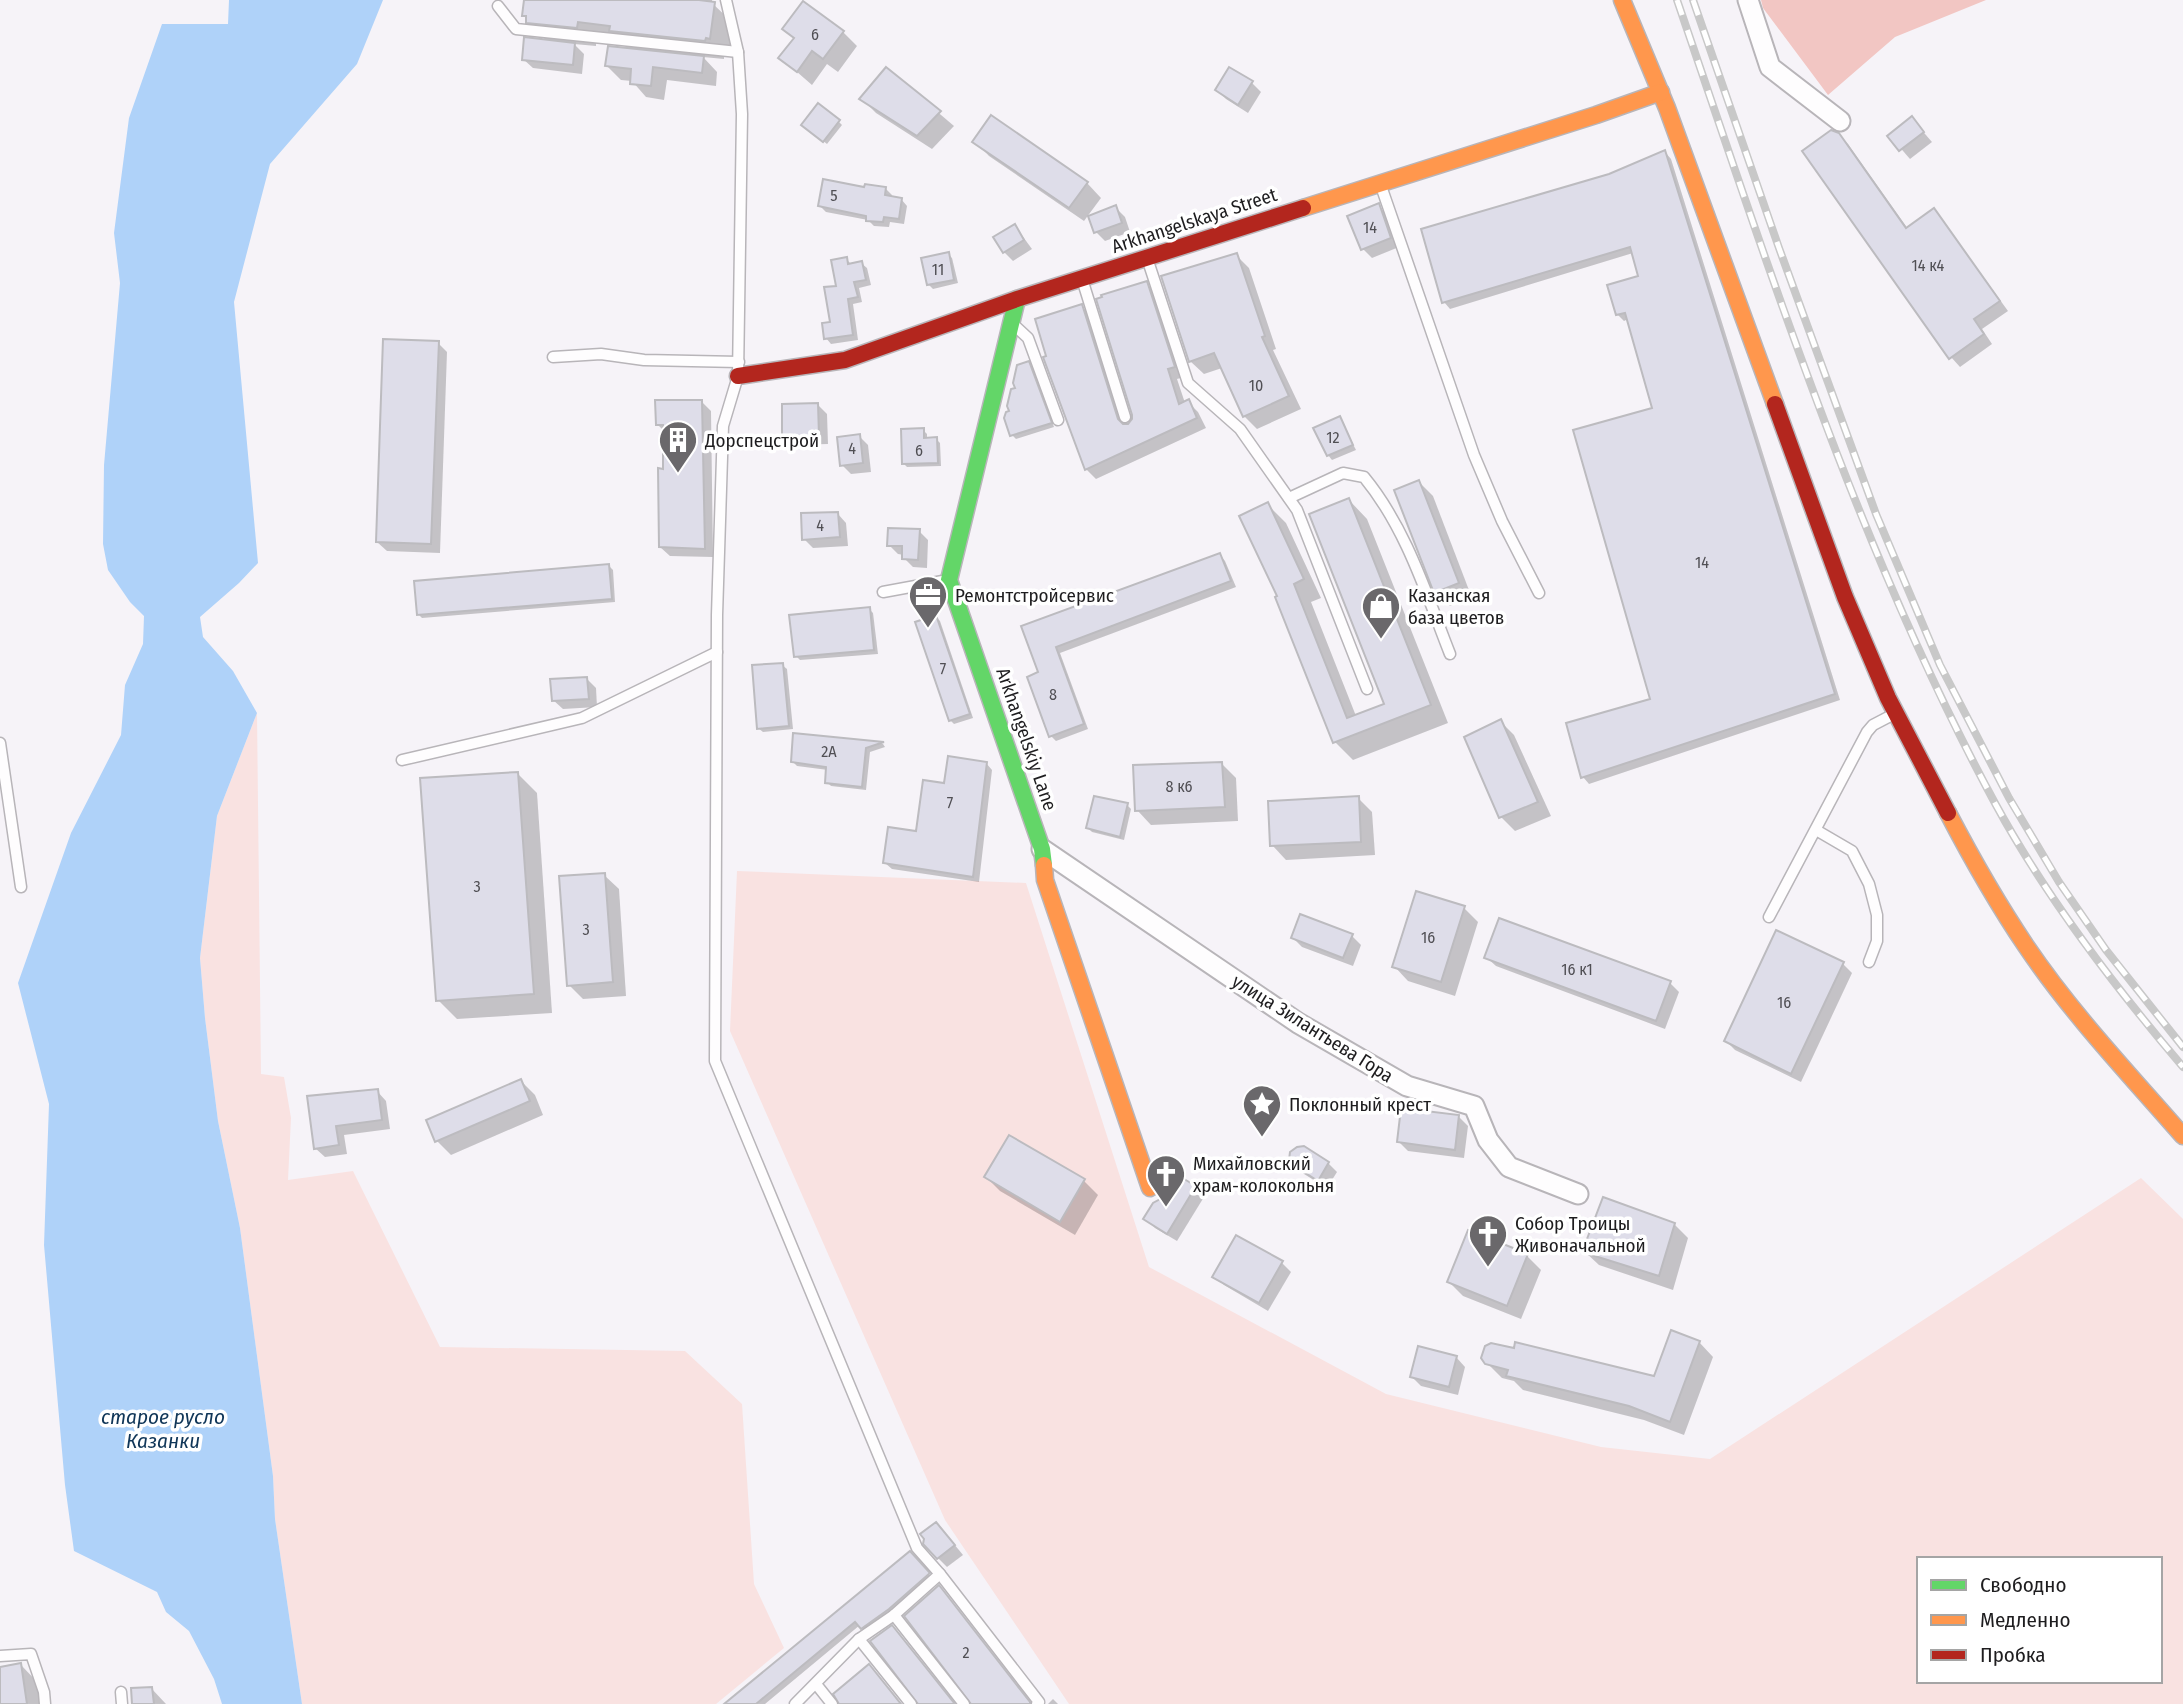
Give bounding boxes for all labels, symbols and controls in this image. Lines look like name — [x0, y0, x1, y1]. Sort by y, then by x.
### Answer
house number: 6 — [811, 25, 819, 44]
street label: Arkhangelskaya Street — [1109, 183, 1280, 258]
house number: 5 — [830, 186, 838, 205]
house number: 14 — [1363, 218, 1377, 237]
house number: 14 к4 — [1912, 256, 1945, 275]
house number: 11 — [932, 260, 944, 279]
house number: 10 — [1249, 376, 1263, 395]
building icon: Дорспецстрой — [657, 419, 699, 474]
house number: 12 — [1326, 428, 1340, 447]
place label: Дорспецстрой — [704, 429, 819, 452]
house number: 4 — [848, 439, 856, 458]
house number: 6 — [915, 441, 923, 460]
house number: 4 — [816, 516, 824, 535]
house number: 14 — [1695, 553, 1709, 572]
office icon: Ремонтстройсервис — [907, 574, 949, 629]
place label: Ремонтстройсервис — [955, 584, 1114, 607]
place label: Казанская база цветов — [1408, 584, 1504, 629]
shop icon: Казанская база цветов — [1360, 585, 1402, 640]
house number: 7 — [940, 659, 947, 678]
street label: Arkhangelskiy Lane — [991, 665, 1062, 814]
house number: 8 — [1049, 685, 1057, 704]
house number: 2А — [821, 742, 837, 761]
house number: 8 к6 — [1165, 777, 1193, 796]
house number: 7 — [947, 793, 954, 812]
house number: 3 — [473, 877, 481, 896]
house number: 3 — [582, 920, 590, 939]
house number: 16 — [1421, 928, 1435, 947]
house number: 16 к1 — [1561, 960, 1593, 979]
street label: улица Зилантьева Гора — [1228, 969, 1398, 1087]
house number: 16 — [1777, 993, 1791, 1012]
place icon: Поклонный крест — [1241, 1083, 1283, 1138]
place label: Поклонный крест — [1289, 1093, 1431, 1116]
place label: Михайловский храм-колокольня — [1193, 1152, 1334, 1197]
church icon: Михайловский храм-колокольня — [1145, 1153, 1187, 1208]
place label: Собор Троицы Живоначальной — [1515, 1212, 1646, 1257]
church icon: Собор Троицы Живоначальной — [1467, 1213, 1509, 1268]
water label: старое русло Казанки — [101, 1404, 225, 1454]
legend — [1917, 1557, 2162, 1683]
text: Свободно — [1980, 1572, 2066, 1598]
text: Медленно — [1980, 1607, 2070, 1633]
text: Пробка — [1980, 1642, 2046, 1668]
house number: 2 — [962, 1643, 970, 1662]

